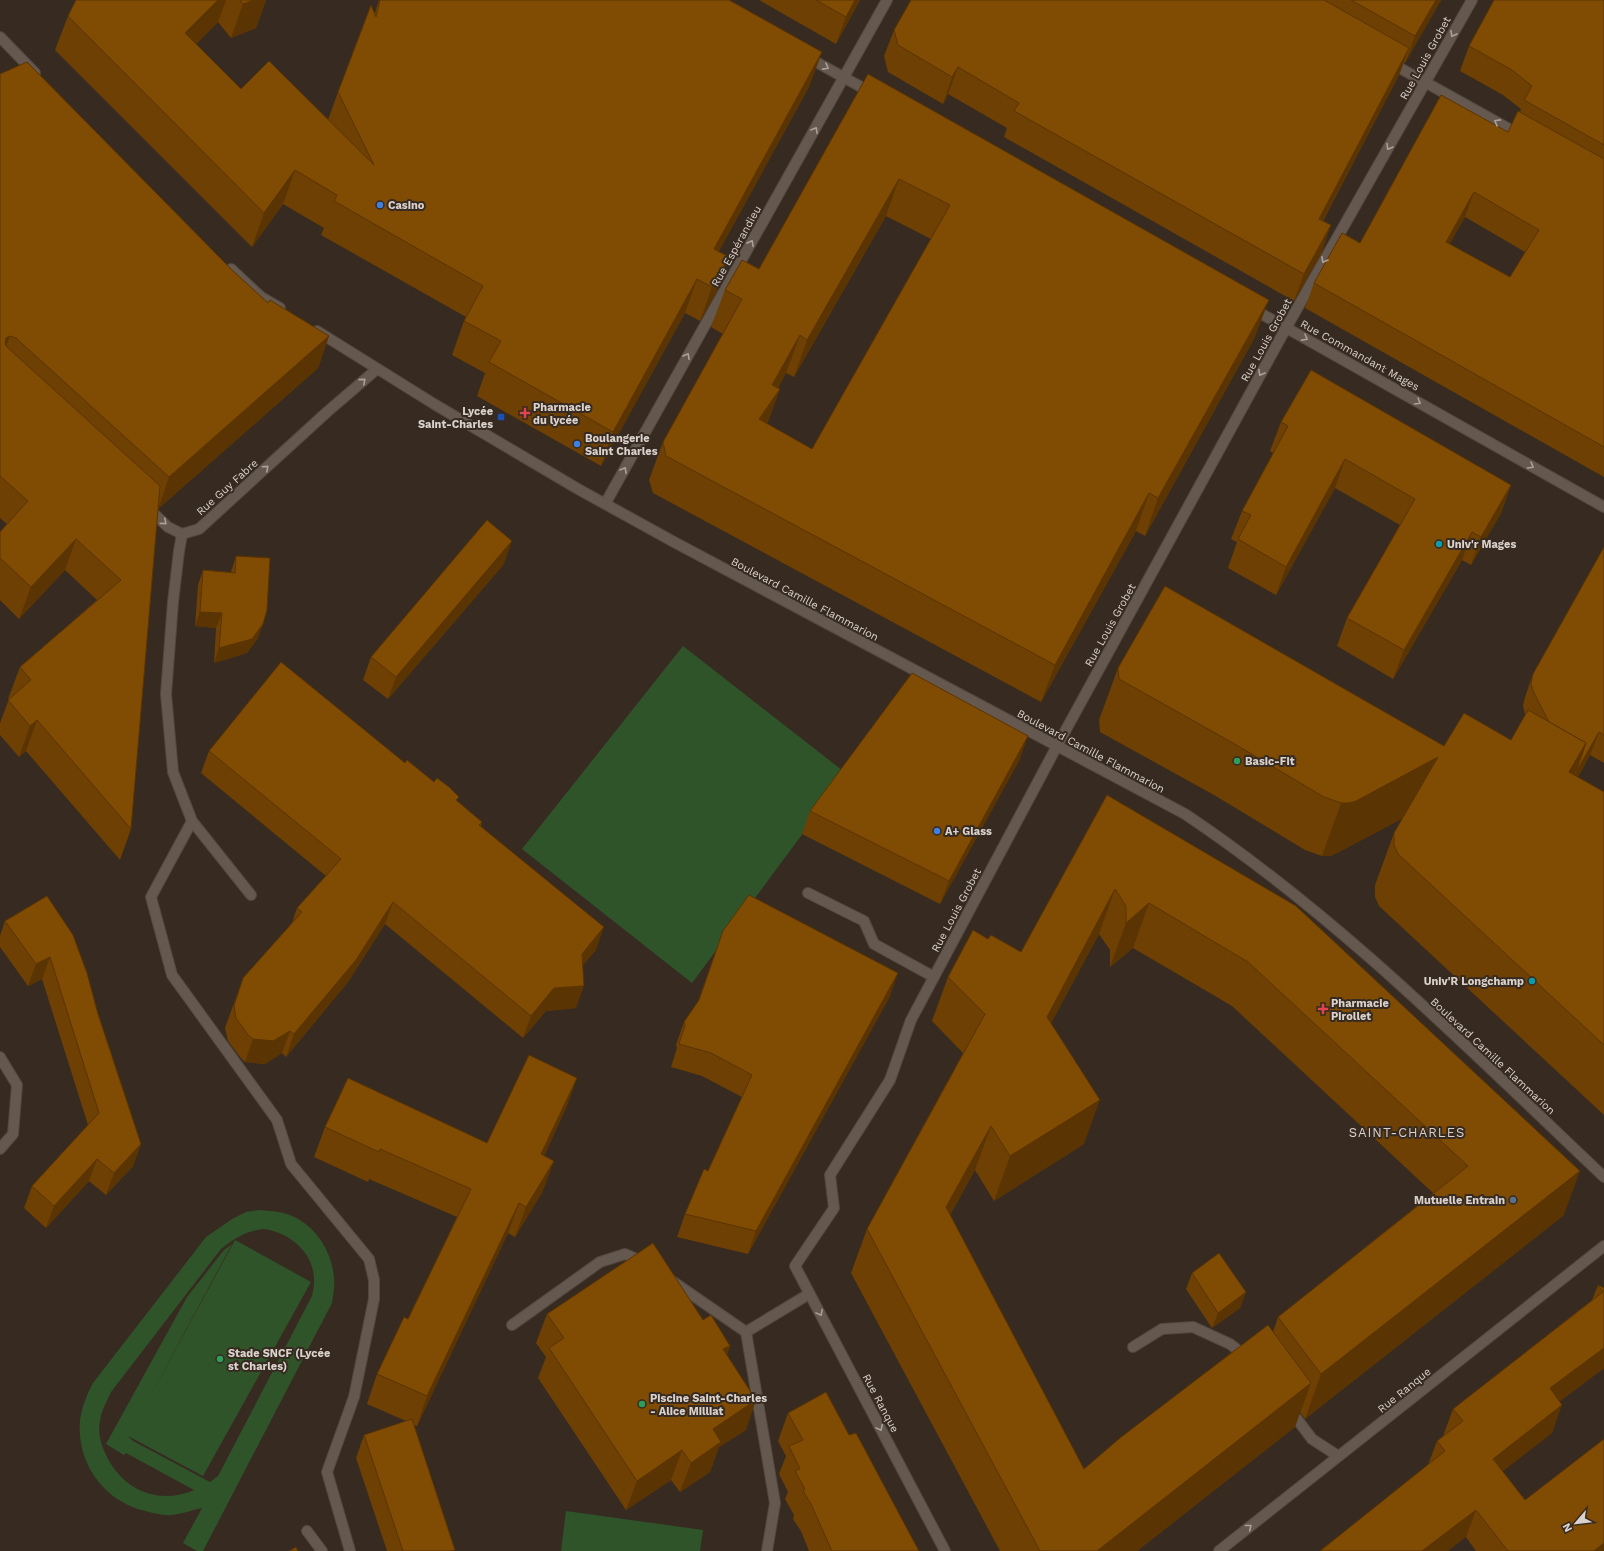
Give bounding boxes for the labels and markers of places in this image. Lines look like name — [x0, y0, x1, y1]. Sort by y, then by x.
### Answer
place label: Casino — [388, 199, 425, 212]
marker: Casino — [375, 200, 385, 210]
place label: Pharmacie du lycée — [533, 401, 591, 427]
place label: Lycée Saint-Charles — [418, 405, 493, 431]
marker: Pharmacie du lycée — [520, 408, 530, 418]
marker: Lycée Saint-Charles — [496, 412, 506, 422]
place label: Boulangerie Saint Charles — [585, 432, 658, 458]
marker: Boulangerie Saint Charles — [572, 439, 582, 449]
place label: Univ'r Mages — [1447, 538, 1516, 551]
marker: Univ'r Mages — [1434, 539, 1444, 549]
place label: Basic-Fit — [1245, 755, 1295, 768]
marker: Basic-Fit — [1232, 756, 1242, 766]
place label: A+ Glass — [945, 825, 992, 838]
marker: A+ Glass — [932, 826, 942, 836]
place label: Univ'R Longchamp — [1424, 975, 1524, 988]
marker: Univ'R Longchamp — [1527, 976, 1537, 986]
place label: Pharmacie Pirollet — [1331, 997, 1389, 1023]
marker: Pharmacie Pirollet — [1318, 1004, 1328, 1014]
place label: Mutuelle Entrain — [1414, 1194, 1505, 1207]
marker: Mutuelle Entrain — [1508, 1195, 1518, 1205]
place label: Stade SNCF (Lycée st Charles) — [228, 1347, 330, 1373]
marker: Stade SNCF (Lycée st Charles) — [215, 1354, 225, 1364]
place label: Piscine Saint-Charles - Alice Milliat — [650, 1392, 767, 1418]
marker: Piscine Saint-Charles - Alice Milliat — [637, 1399, 647, 1409]

